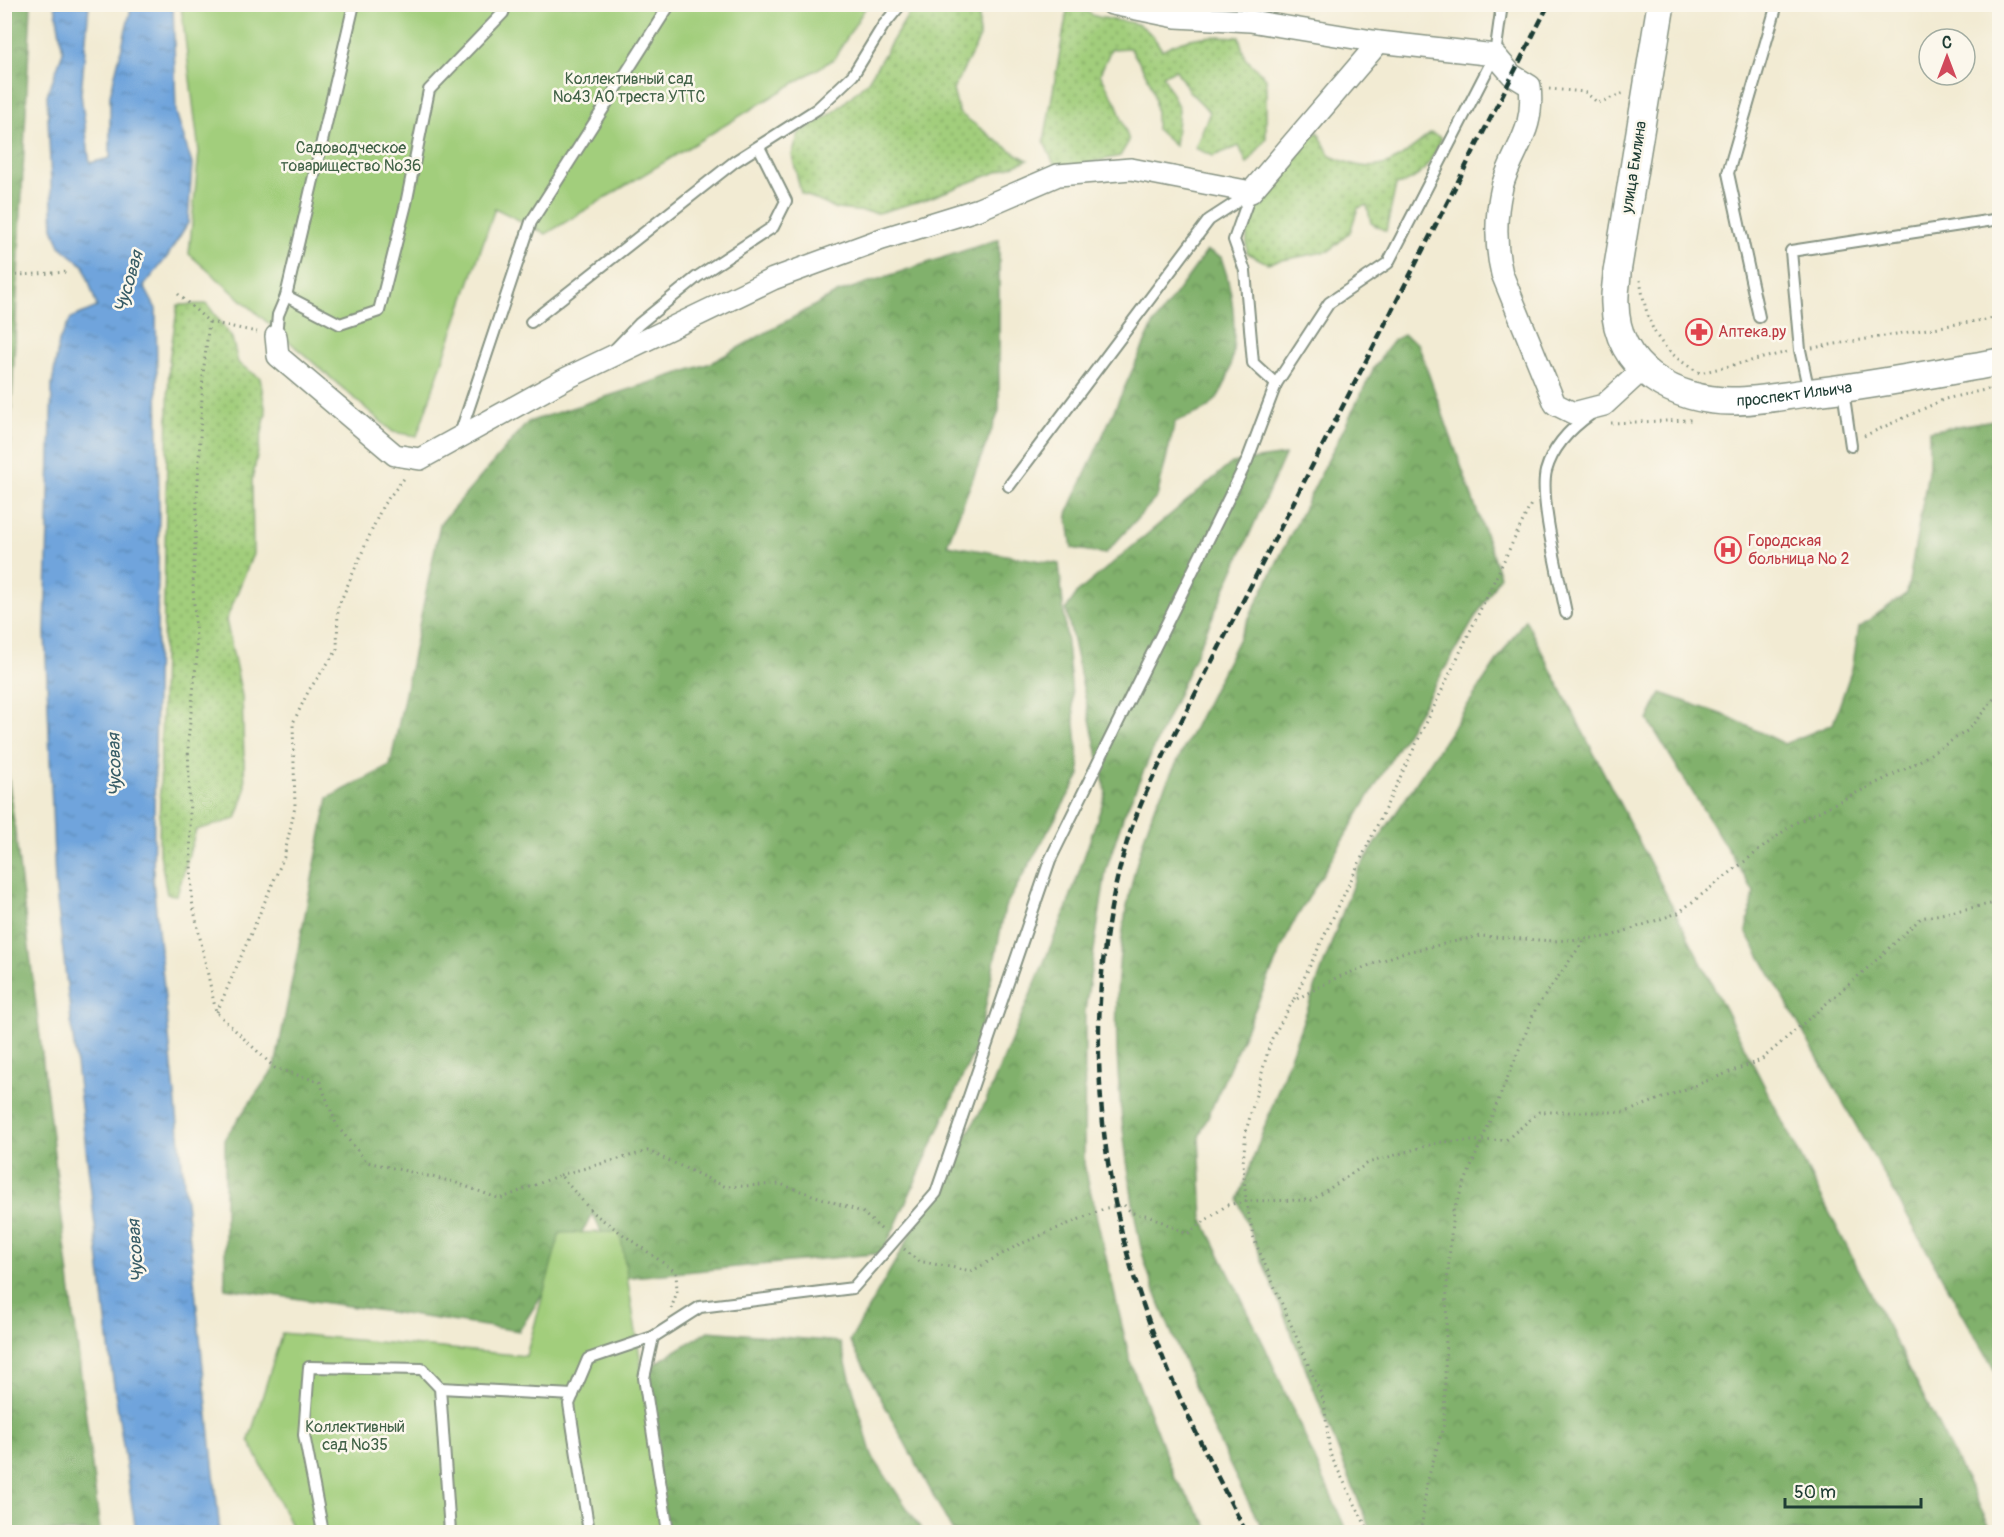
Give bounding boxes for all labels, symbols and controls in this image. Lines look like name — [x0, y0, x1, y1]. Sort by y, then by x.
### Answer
north arrow — [1917, 27, 1977, 87]
text: С — [1942, 33, 1952, 53]
park label: Коллективный сад №43 АО треста УТТС — [553, 69, 705, 107]
street label: улица Емлина — [1617, 119, 1651, 216]
park label: Садоводческое товарищество №36 — [281, 138, 421, 176]
water label: Чусовая — [109, 247, 149, 315]
pharmacy icon: Аптека.ру — [1684, 317, 1714, 347]
place label: Аптека.ру — [1718, 322, 1786, 342]
street label: проспект Ильича — [1736, 377, 1853, 411]
place label: Городская больница № 2 — [1748, 531, 1849, 569]
hospital icon: Городская больница № 2 — [1713, 535, 1743, 565]
water label: Чусовая — [102, 732, 128, 797]
water label: Чусовая — [122, 1217, 150, 1283]
park label: Коллективный сад №35 — [305, 1417, 405, 1455]
scale bar — [1785, 1471, 1922, 1509]
text: 50 m — [1794, 1481, 1836, 1504]

